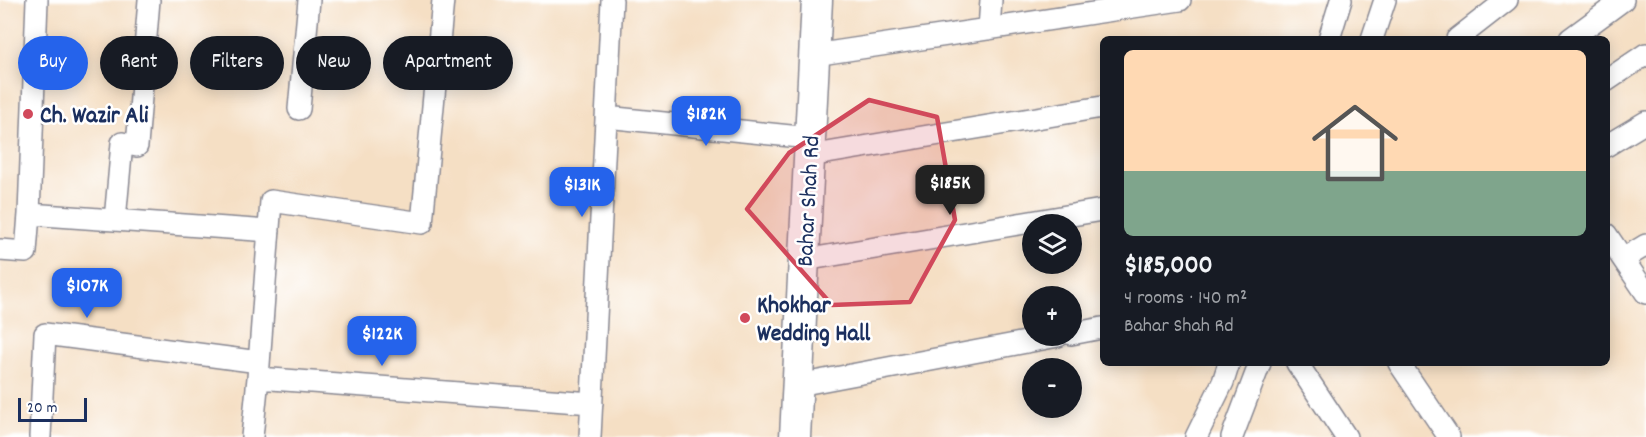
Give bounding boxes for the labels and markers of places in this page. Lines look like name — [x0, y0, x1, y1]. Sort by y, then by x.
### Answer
pin: $182K — [664, 96, 748, 147]
place label: Ch. Wazir Ali — [40, 100, 149, 134]
marker: Ch. Wazir Ali — [21, 107, 35, 121]
pin: $185K — [908, 165, 992, 216]
pin: $131K — [540, 167, 624, 218]
pin: $107K — [45, 268, 129, 319]
place label: Khokhar Wedding Hall — [757, 290, 871, 352]
marker: Khokhar Wedding Hall — [738, 311, 752, 325]
pin: $122K — [340, 316, 424, 367]

